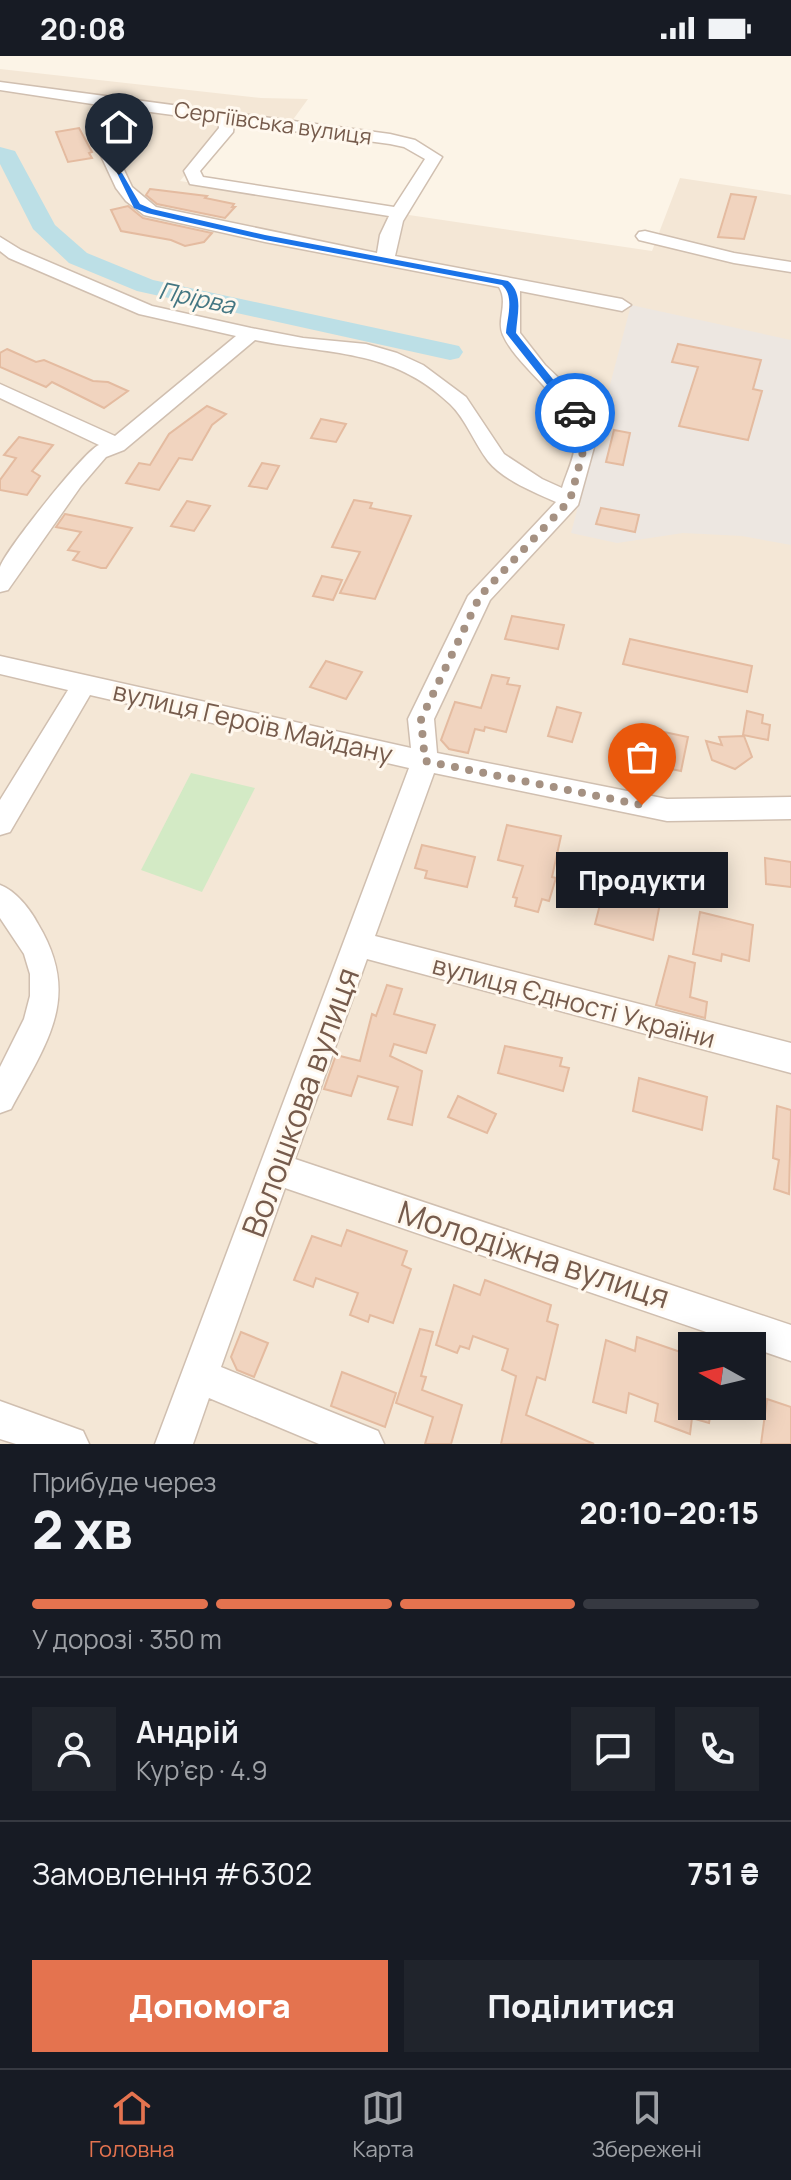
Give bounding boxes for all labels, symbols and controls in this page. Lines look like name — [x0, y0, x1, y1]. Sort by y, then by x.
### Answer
text: 20:08 — [40, 8, 126, 49]
pin — [85, 93, 153, 175]
street label: Сергіївська вулиця — [172, 94, 374, 152]
icon: home — [97, 105, 141, 149]
water label: Прірва — [156, 273, 240, 321]
courier — [535, 373, 615, 453]
icon: car — [553, 391, 597, 435]
street label: вулиця Героїв Майдану — [110, 672, 397, 772]
pin — [608, 723, 676, 805]
icon: bag — [620, 735, 664, 779]
callout: Продукти — [556, 853, 728, 909]
text: Продукти — [578, 862, 706, 898]
street label: вулиця Єдності України — [429, 946, 719, 1056]
street label: Волошкова вулиця — [231, 961, 369, 1243]
street label: Молодіжна вулиця — [393, 1189, 675, 1319]
north arrow — [678, 1332, 766, 1420]
map controls — [678, 1332, 766, 1420]
text: Прибуде через — [32, 1464, 217, 1500]
text: 20:10–20:15 — [580, 1492, 759, 1533]
text: 2 хв — [32, 1494, 133, 1565]
text: У дорозі · 350 m — [32, 1621, 222, 1657]
button: person — [32, 1707, 116, 1791]
button: chat — [571, 1707, 655, 1791]
button: phone — [675, 1707, 759, 1791]
text: Андрій — [136, 1711, 239, 1752]
text: Кур’єр · 4.9 — [136, 1752, 268, 1788]
text: Замовлення #6302 — [32, 1853, 312, 1894]
text: 751 ₴ — [687, 1853, 759, 1894]
button: Допомога — [32, 1960, 388, 2052]
button: Поділитися — [404, 1960, 759, 2052]
tab: Головна — [89, 2086, 175, 2164]
tab: Карта — [353, 2086, 414, 2164]
tab: Збережені — [592, 2086, 702, 2164]

